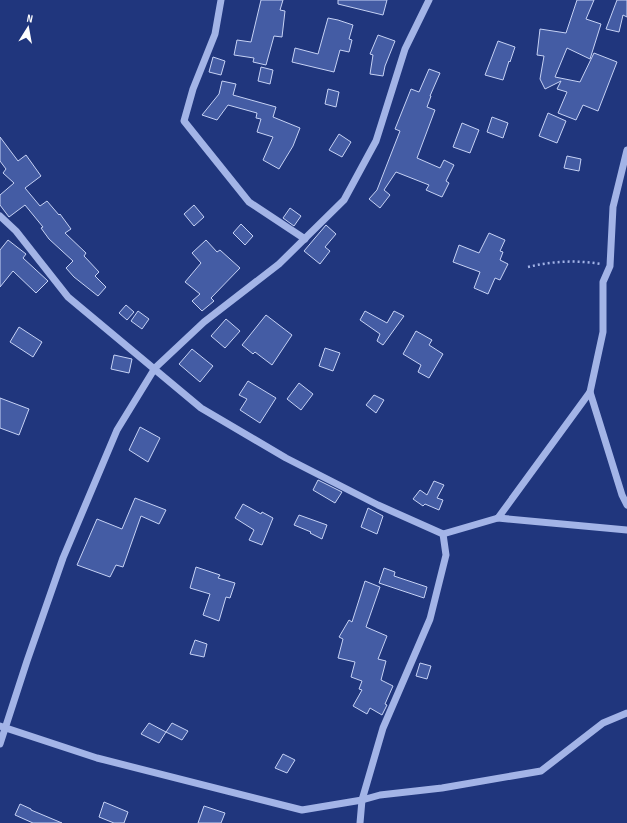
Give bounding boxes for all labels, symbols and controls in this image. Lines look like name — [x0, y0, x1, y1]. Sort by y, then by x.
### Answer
north arrow — [8, 8, 48, 48]
text: N — [26, 12, 34, 26]

